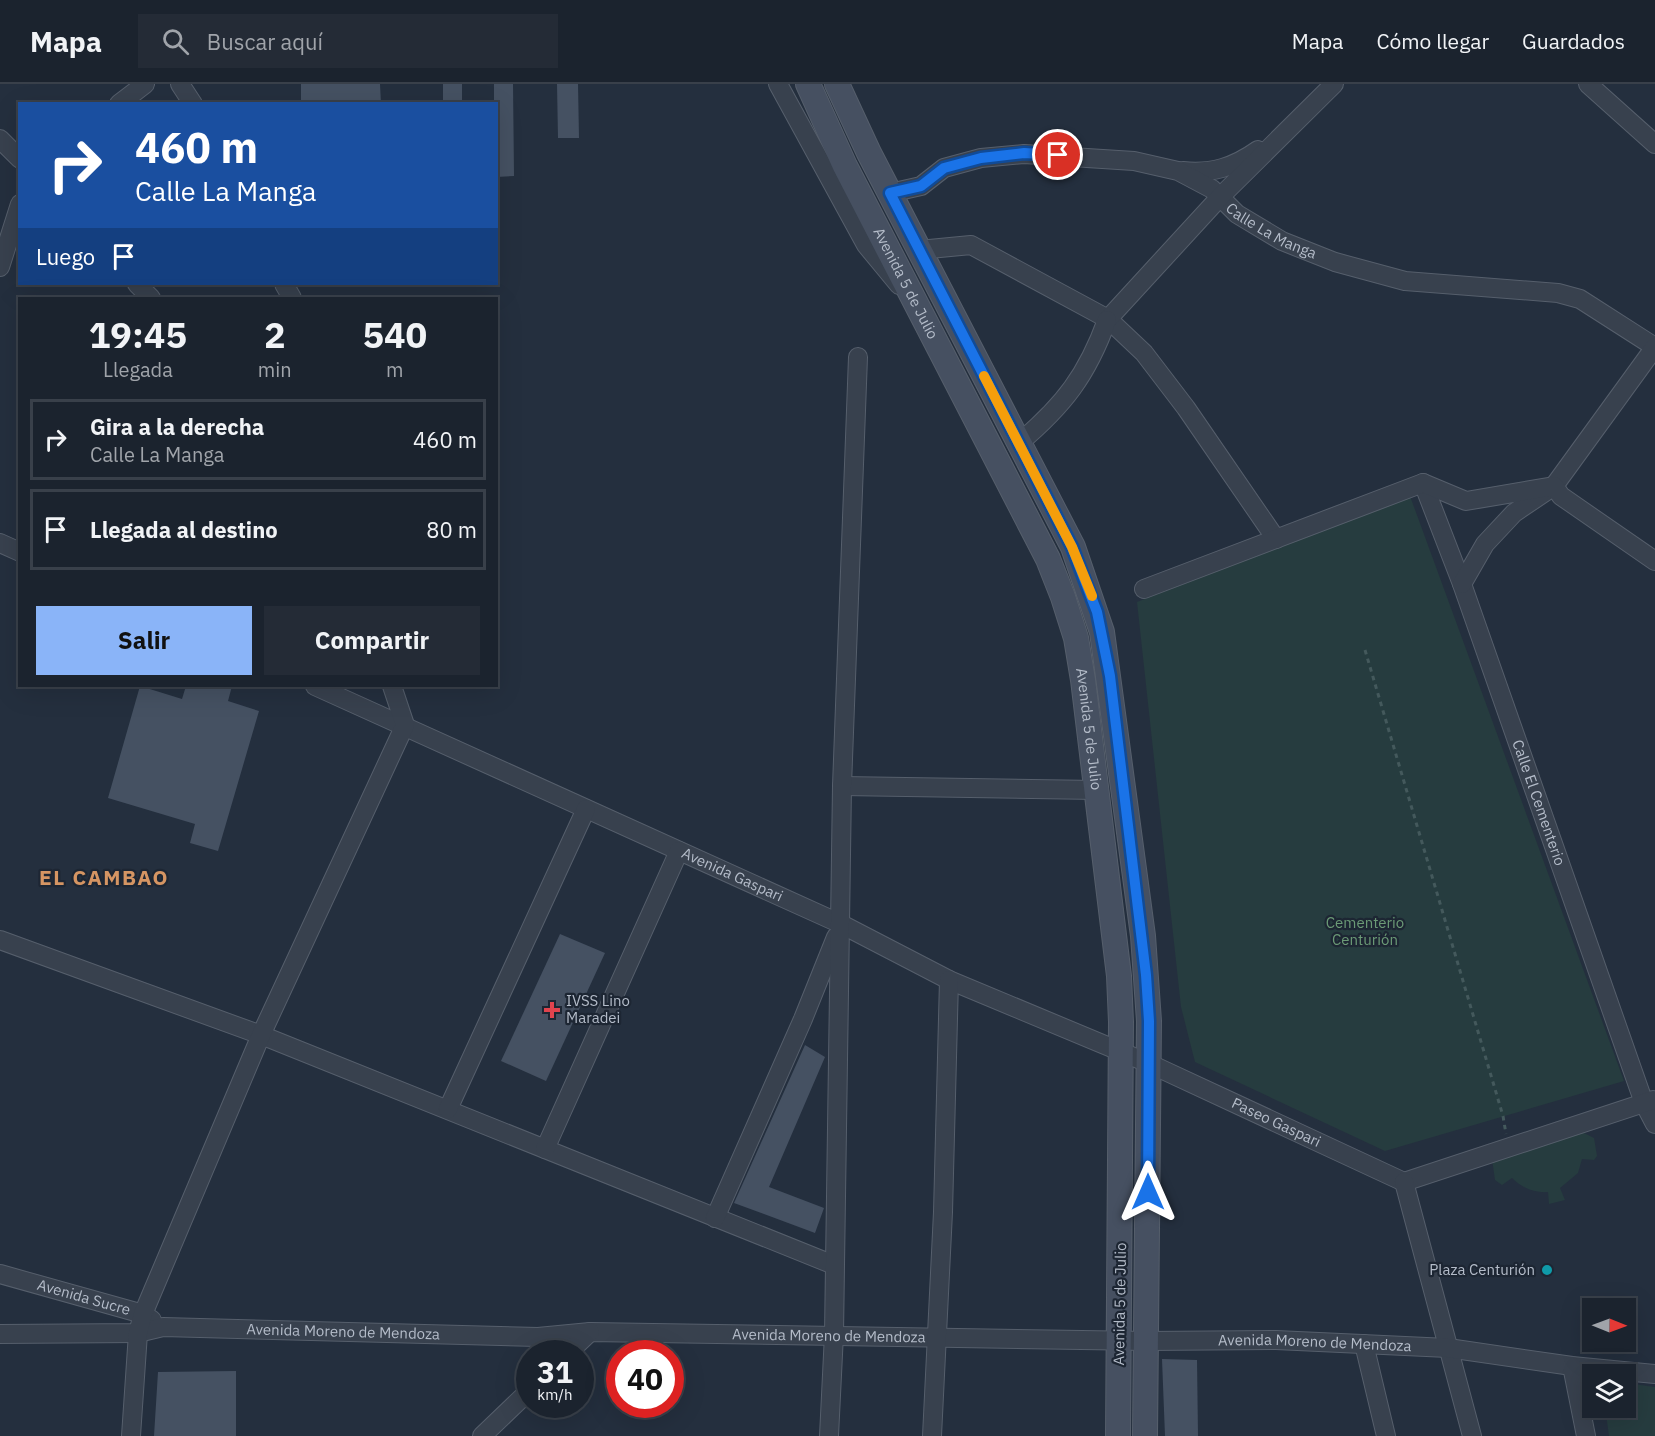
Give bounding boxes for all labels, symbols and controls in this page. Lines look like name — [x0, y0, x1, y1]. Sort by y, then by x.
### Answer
search box — [138, 14, 558, 68]
text: Mapa — [30, 23, 102, 60]
icon: search — [159, 25, 192, 58]
text: Buscar aquí — [207, 27, 323, 56]
text: Mapa — [1292, 27, 1343, 55]
text: Cómo llegar — [1376, 27, 1489, 55]
text: Guardados — [1522, 27, 1625, 55]
text: 460 m — [135, 120, 258, 175]
icon: right — [36, 126, 114, 204]
pin — [1032, 129, 1083, 180]
icon: arrive — [1041, 138, 1074, 171]
text: Calle La Manga — [135, 173, 317, 208]
street label: Calle La Manga — [1222, 198, 1319, 263]
street label: Avenida 5 de Julio — [869, 224, 943, 342]
icon: arrive — [107, 240, 140, 273]
text: Luego — [36, 242, 95, 271]
text: 19:45 — [89, 311, 187, 358]
text: 2 — [264, 311, 286, 358]
text: 540 — [362, 311, 427, 358]
text: Llegada — [103, 356, 173, 383]
text: min — [258, 356, 292, 383]
text: m — [386, 356, 404, 383]
text: Gira a la derecha — [90, 412, 264, 441]
icon: right — [39, 423, 72, 456]
text: 460 m — [413, 425, 477, 454]
text: Calle La Manga — [90, 441, 224, 468]
icon: arrive — [39, 513, 72, 546]
text: Llegada al destino — [90, 515, 278, 544]
text: 80 m — [426, 515, 477, 544]
button: Salir — [36, 606, 252, 675]
button: Compartir — [264, 606, 480, 675]
street label: Avenida 5 de Julio — [1072, 666, 1106, 791]
street label: Calle El Cementerio — [1508, 737, 1570, 868]
street label: Avenida Gaspari — [679, 843, 786, 906]
district label: EL CAMBAO — [39, 863, 169, 891]
park label: Cementerio Centurión — [1326, 913, 1404, 949]
place label: IVSS Lino Maradei — [566, 991, 630, 1027]
marker: IVSS Lino Maradei — [543, 1001, 561, 1019]
street label: Paseo Gaspari — [1229, 1093, 1324, 1151]
position arrow — [1116, 1160, 1180, 1224]
street label: Avenida 5 de Julio — [1109, 1242, 1130, 1366]
place label: Plaza Centurión — [1429, 1260, 1535, 1279]
marker: Plaza Centurión — [1540, 1263, 1554, 1277]
street label: Avenida Sucre — [35, 1275, 133, 1319]
north arrow — [1582, 1298, 1636, 1352]
map controls — [1582, 1298, 1636, 1418]
street label: Avenida Moreno de Mendoza — [246, 1319, 440, 1343]
street label: Avenida Moreno de Mendoza — [732, 1324, 926, 1346]
street label: Avenida Moreno de Mendoza — [1218, 1330, 1412, 1355]
speed limit sign: 40 — [606, 1340, 684, 1418]
text: 31 — [537, 1352, 573, 1391]
button: layers — [1582, 1364, 1636, 1418]
text: km/h — [537, 1385, 573, 1404]

